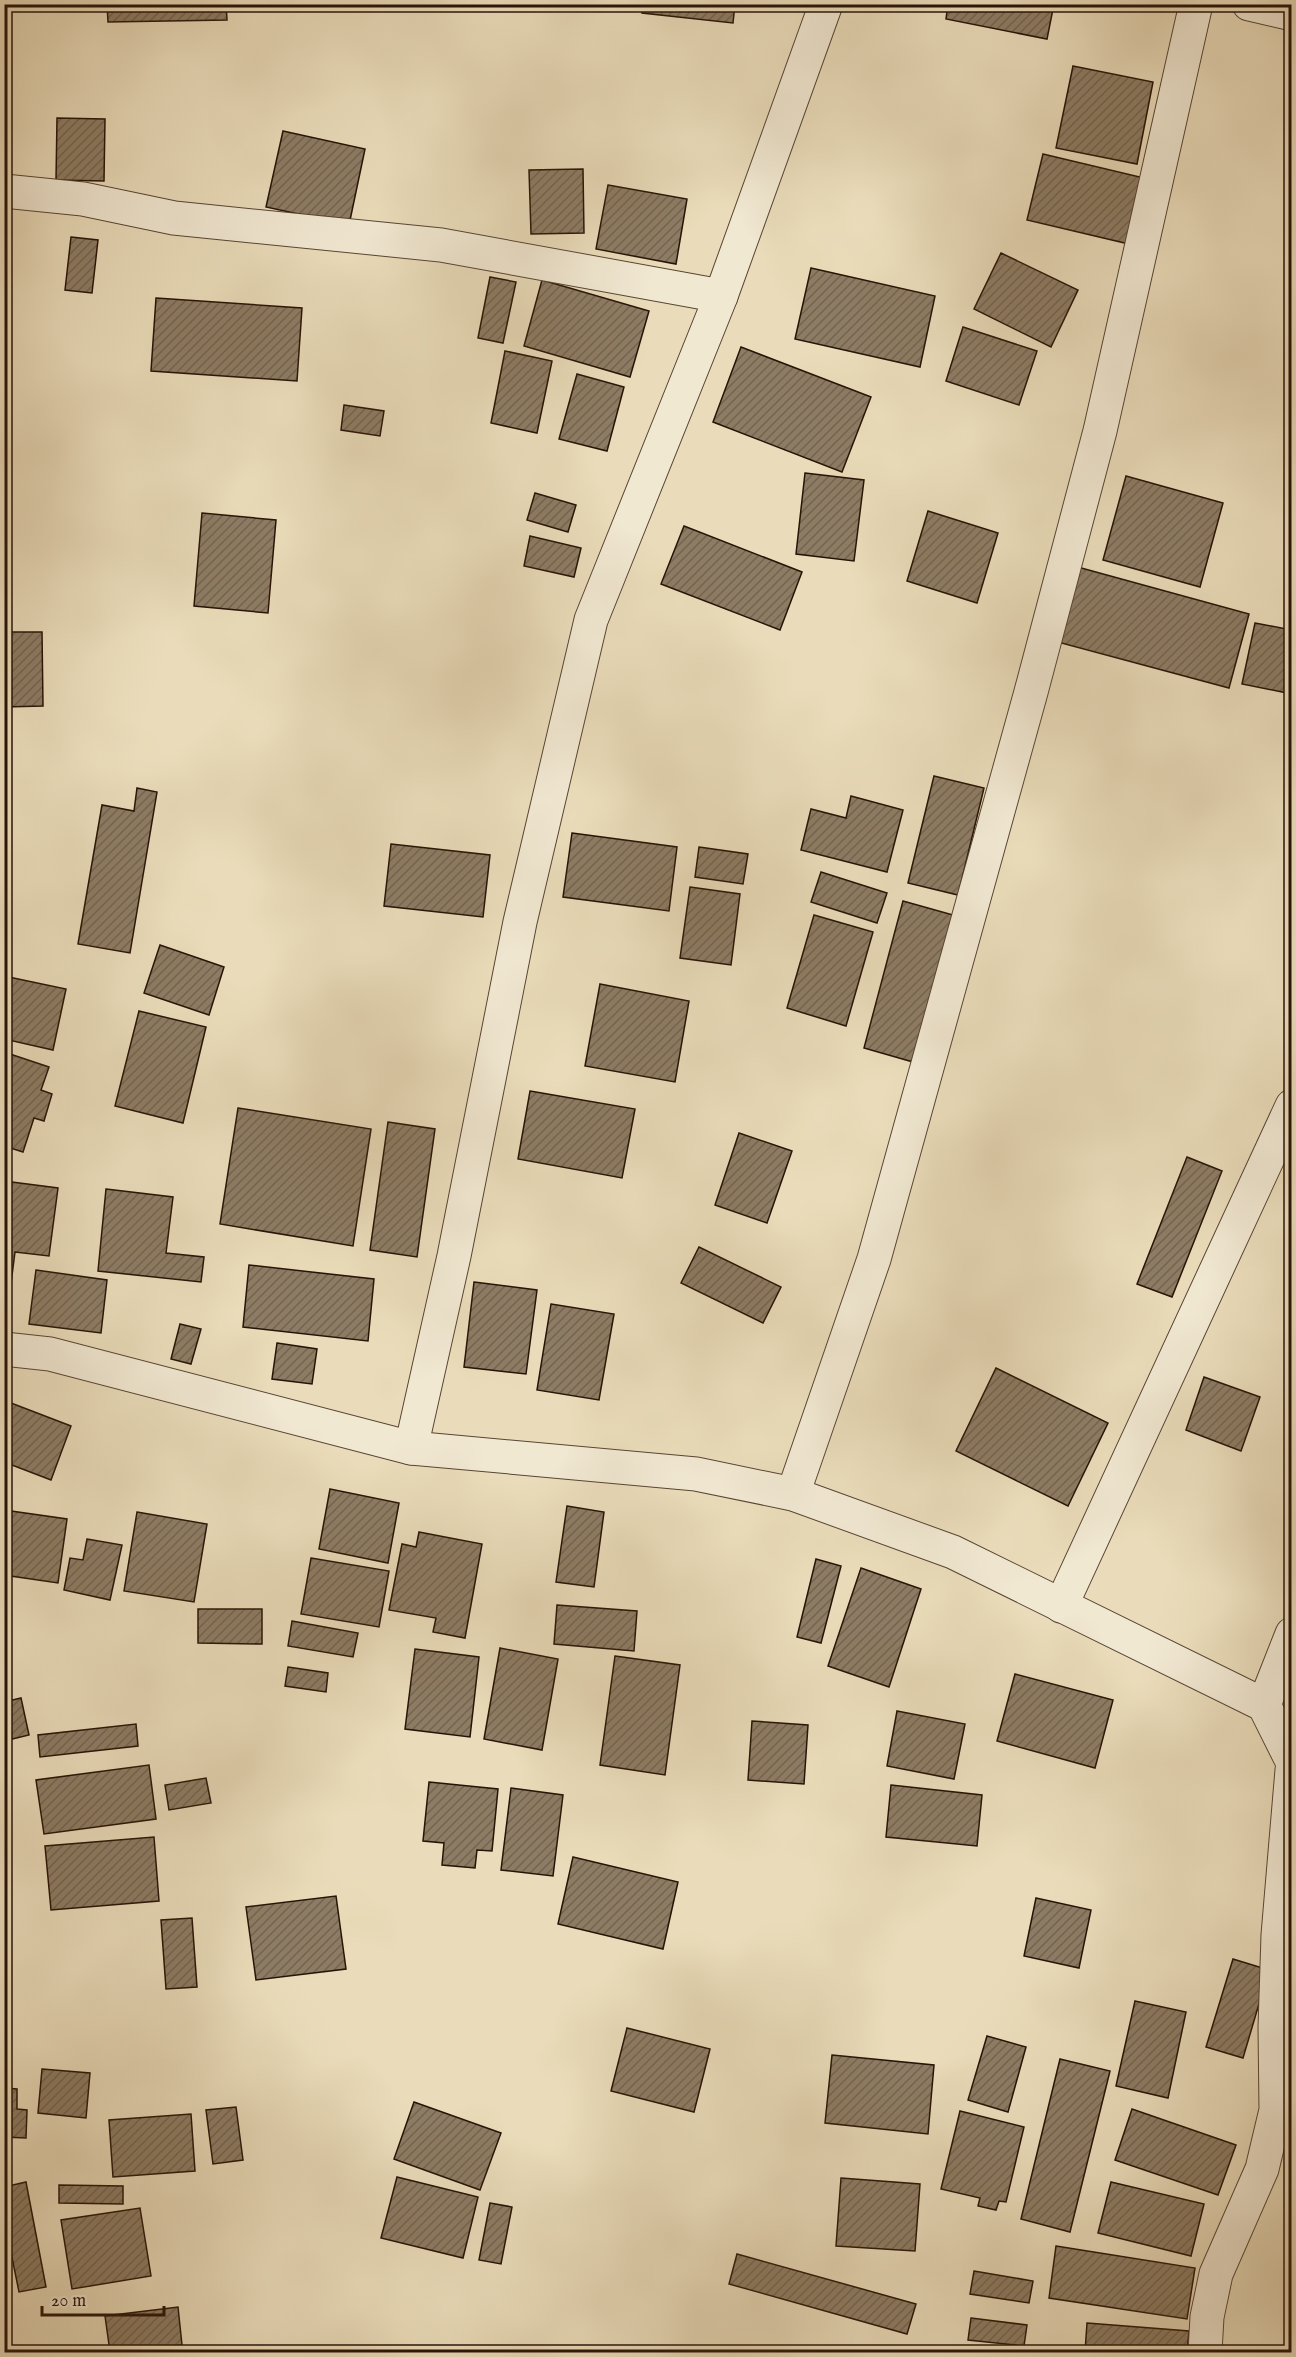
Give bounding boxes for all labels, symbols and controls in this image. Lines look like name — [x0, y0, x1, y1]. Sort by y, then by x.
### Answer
scale bar — [42, 2279, 164, 2317]
text: 20 m — [51, 2290, 86, 2313]

